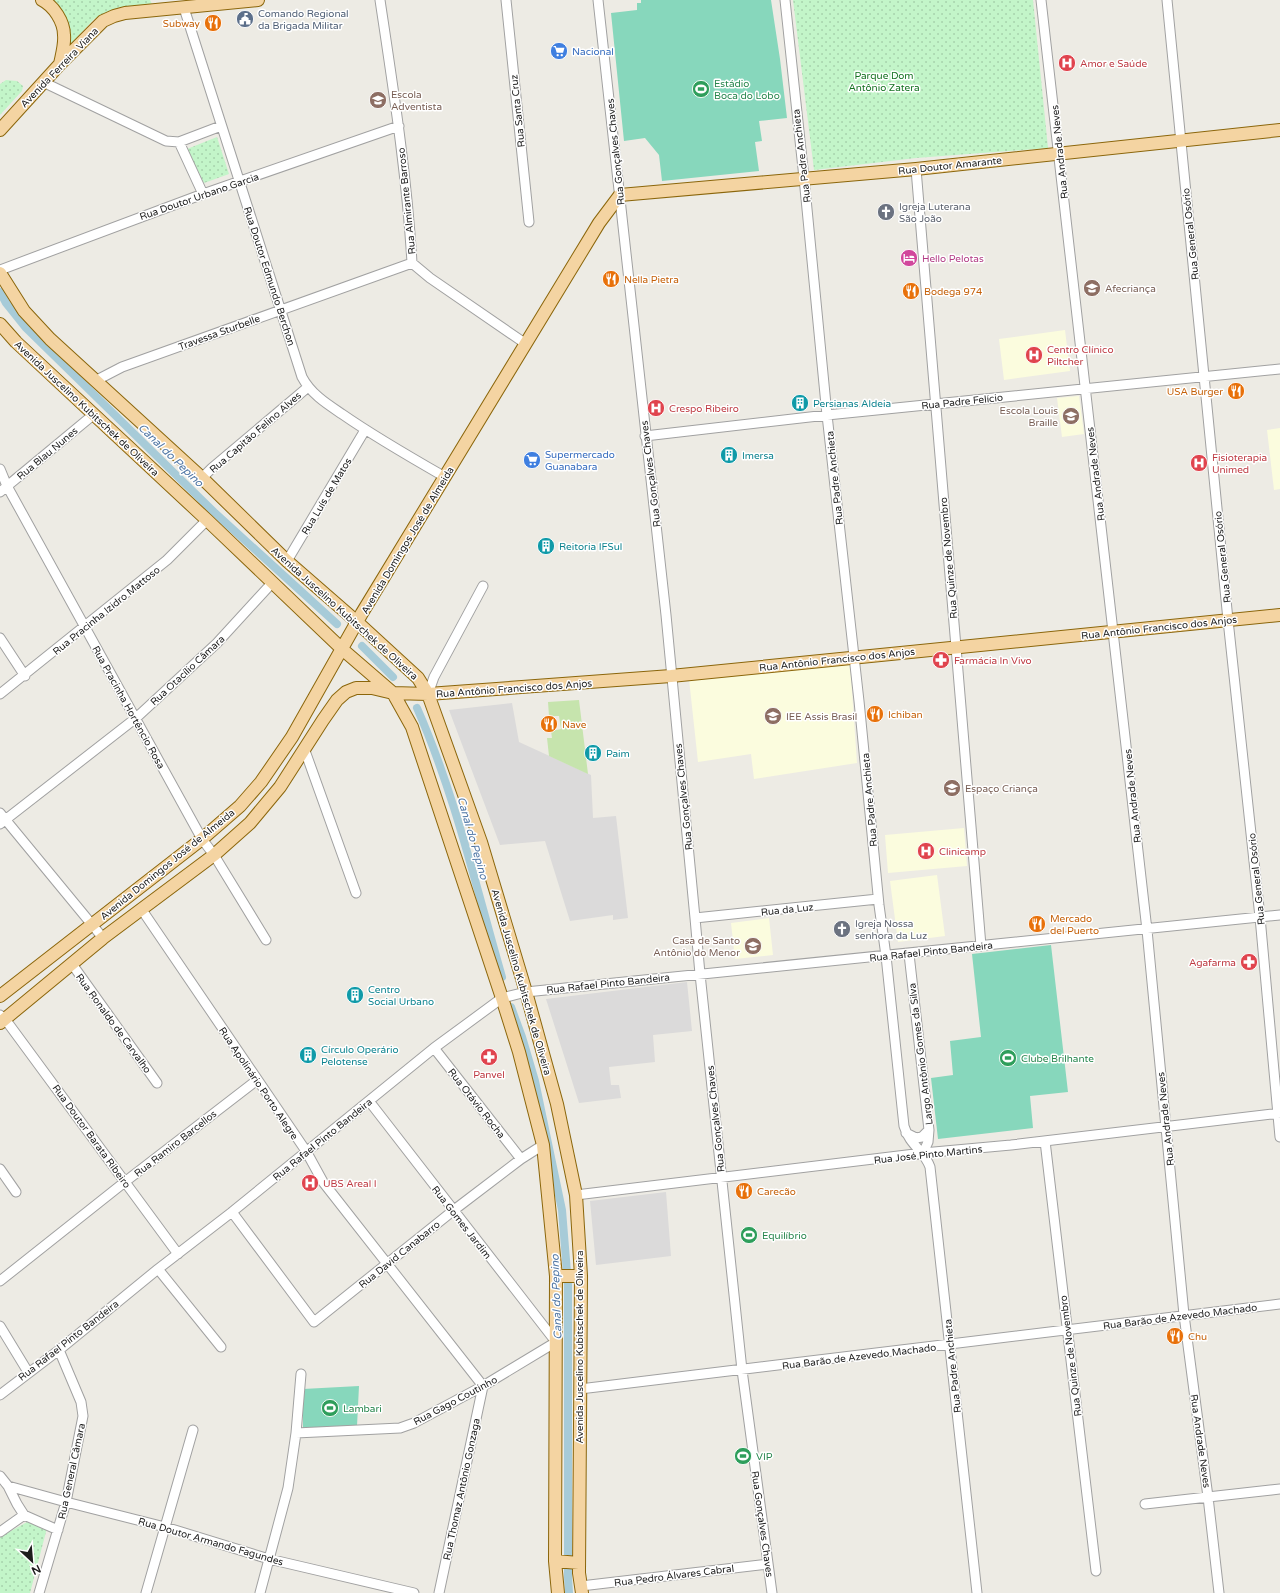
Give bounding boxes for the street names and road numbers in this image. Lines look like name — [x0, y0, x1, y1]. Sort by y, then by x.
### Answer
street label: Avenida Ferreira Viana — [18, 25, 101, 110]
street label: Rua Santa Cruz — [508, 74, 528, 148]
street label: Rua Gonçalves Chaves — [604, 98, 628, 206]
street label: Rua Andrade Neves — [1049, 104, 1071, 199]
street label: Rua Padre Anchieta — [790, 108, 814, 203]
street label: Rua Almirante Barroso — [395, 147, 419, 255]
street label: Rua Doutor Amarante — [898, 155, 1003, 177]
street label: Rua Doutor Urbano Garcia — [138, 171, 261, 223]
street label: Rua General Osório — [1180, 187, 1202, 280]
street label: Rua Doutor Edmundo Berchon — [241, 205, 297, 348]
street label: Travessa Sturbelle — [177, 313, 262, 353]
street label: Avenida Juscelino Kubitschek de Oliveira — [12, 338, 161, 479]
street label: Rua Capitão Felino Alves — [207, 390, 304, 476]
street label: Rua Padre Felício — [921, 392, 1003, 412]
street label: Rua Gonçalves Chaves — [638, 420, 663, 528]
street label: Rua Blau Nunes — [15, 425, 81, 483]
street label: Rua Andrade Neves — [1084, 426, 1108, 521]
street label: Rua Padre Anchieta — [824, 430, 846, 525]
street label: Rua Luís de Matos — [299, 456, 355, 537]
street label: Avenida Domingos José de Almeida — [359, 465, 457, 616]
street label: Rua Quinze de Novembro — [938, 497, 960, 619]
street label: Rua General Osório — [1212, 510, 1234, 603]
street label: Avenida Juscelino Kubitschek de Oliveira — [269, 545, 420, 683]
street label: Rua Pracinha Izidro Mattoso — [51, 564, 163, 658]
street label: Rua Antônio Francisco dos Anjos — [1081, 614, 1238, 642]
street label: Rua Otacílio Câmara — [148, 633, 227, 708]
street label: Rua Pracinha Hortêncio Rosa — [89, 644, 167, 771]
street label: Rua Antônio Francisco dos Anjos — [759, 646, 916, 674]
street label: Rua Antônio Francisco dos Anjos — [436, 678, 593, 700]
street label: Rua Gonçalves Chaves — [672, 743, 696, 851]
street label: Rua Andrade Neves — [1122, 748, 1144, 843]
street label: Rua Padre Anchieta — [860, 752, 880, 847]
street label: Avenida Domingos José de Almeida — [98, 807, 237, 923]
street label: Rua General Osório — [1246, 832, 1268, 925]
street label: Avenida Juscelino Kubitschek de Oliveira — [489, 888, 553, 1077]
street label: Rua da Luz — [760, 901, 814, 919]
street label: Rua Rafael Pinto Bandeira — [869, 940, 993, 964]
street label: Rua Ronaldo de Carvalho — [73, 971, 153, 1076]
street label: Rua Rafael Pinto Bandeira — [546, 972, 670, 996]
street label: Largo Antônio Gomes da Silva — [906, 982, 936, 1125]
street label: Rua Apolinário Porto Alegre — [216, 1025, 301, 1142]
street label: Rua Gonçalves Chaves — [704, 1065, 728, 1173]
street label: Rua Otávio Rocha — [445, 1066, 507, 1141]
street label: Rua Andrade Neves — [1155, 1071, 1177, 1166]
street label: Rua Doutor Barata Ribeiro — [50, 1083, 133, 1191]
street label: Rua Rafael Pinto Bandeira — [271, 1096, 375, 1184]
street label: Rua Ramiro Barcellos — [132, 1108, 219, 1180]
street label: Rua José Pinto Martins — [873, 1143, 983, 1167]
street label: Rua Gomes Jardim — [429, 1184, 493, 1261]
street label: Rua David Canabarro — [357, 1218, 443, 1291]
street label: Avenida Juscelino Kubitschek de Oliveira — [574, 1250, 586, 1444]
street label: Rua Quinze de Novembro — [1058, 1295, 1084, 1417]
street label: Rua Rafael Pinto Bandeira — [16, 1298, 121, 1384]
street label: Rua Barão de Azevedo Machado — [1102, 1302, 1258, 1332]
street label: Rua Padre Anchieta — [942, 1318, 964, 1413]
street label: Rua Barão de Azevedo Machado — [781, 1342, 937, 1372]
street label: Rua Gago Coutinho — [412, 1374, 499, 1428]
street label: Rua Andrade Neves — [1187, 1394, 1213, 1489]
street label: Rua Thomaz Antônio Gonzaga — [441, 1417, 483, 1561]
street label: Rua General Câmara — [56, 1422, 88, 1520]
street label: Rua Gonçalves Chaves — [749, 1470, 775, 1578]
street label: Rua Doutor Armando Fagundes — [137, 1515, 285, 1569]
street label: Rua Pedro Álvares Cabral — [614, 1563, 735, 1589]

